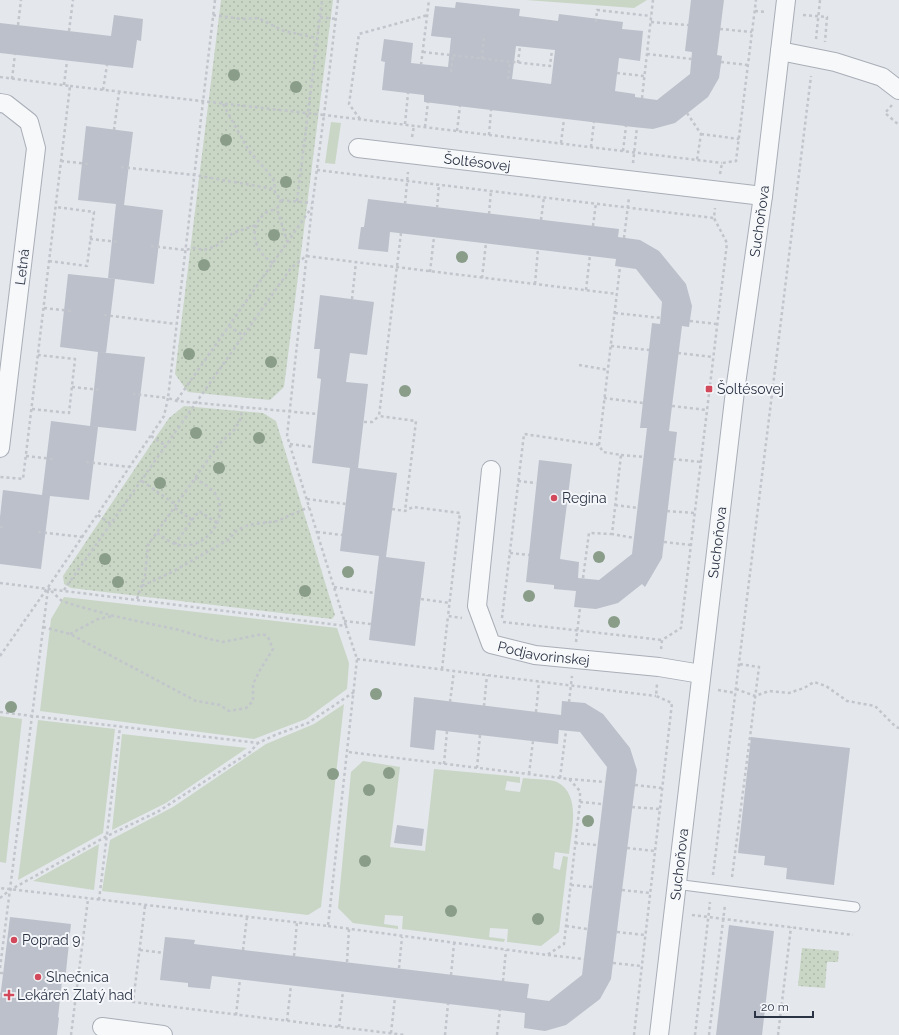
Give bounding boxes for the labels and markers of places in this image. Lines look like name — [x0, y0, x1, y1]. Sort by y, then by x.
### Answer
place label: Šoltésovej — [717, 379, 784, 397]
marker: Šoltésovej — [704, 384, 714, 394]
place label: Regina — [562, 490, 607, 506]
marker: Regina — [549, 493, 559, 503]
place label: Poprad 9 — [22, 932, 81, 948]
marker: Poprad 9 — [9, 935, 19, 945]
place label: Slnečnica — [46, 969, 109, 985]
marker: Slnečnica — [33, 972, 43, 982]
place label: Lekáreň Zlatý had — [17, 987, 133, 1003]
marker: Lekáreň Zlatý had — [4, 990, 14, 1000]

